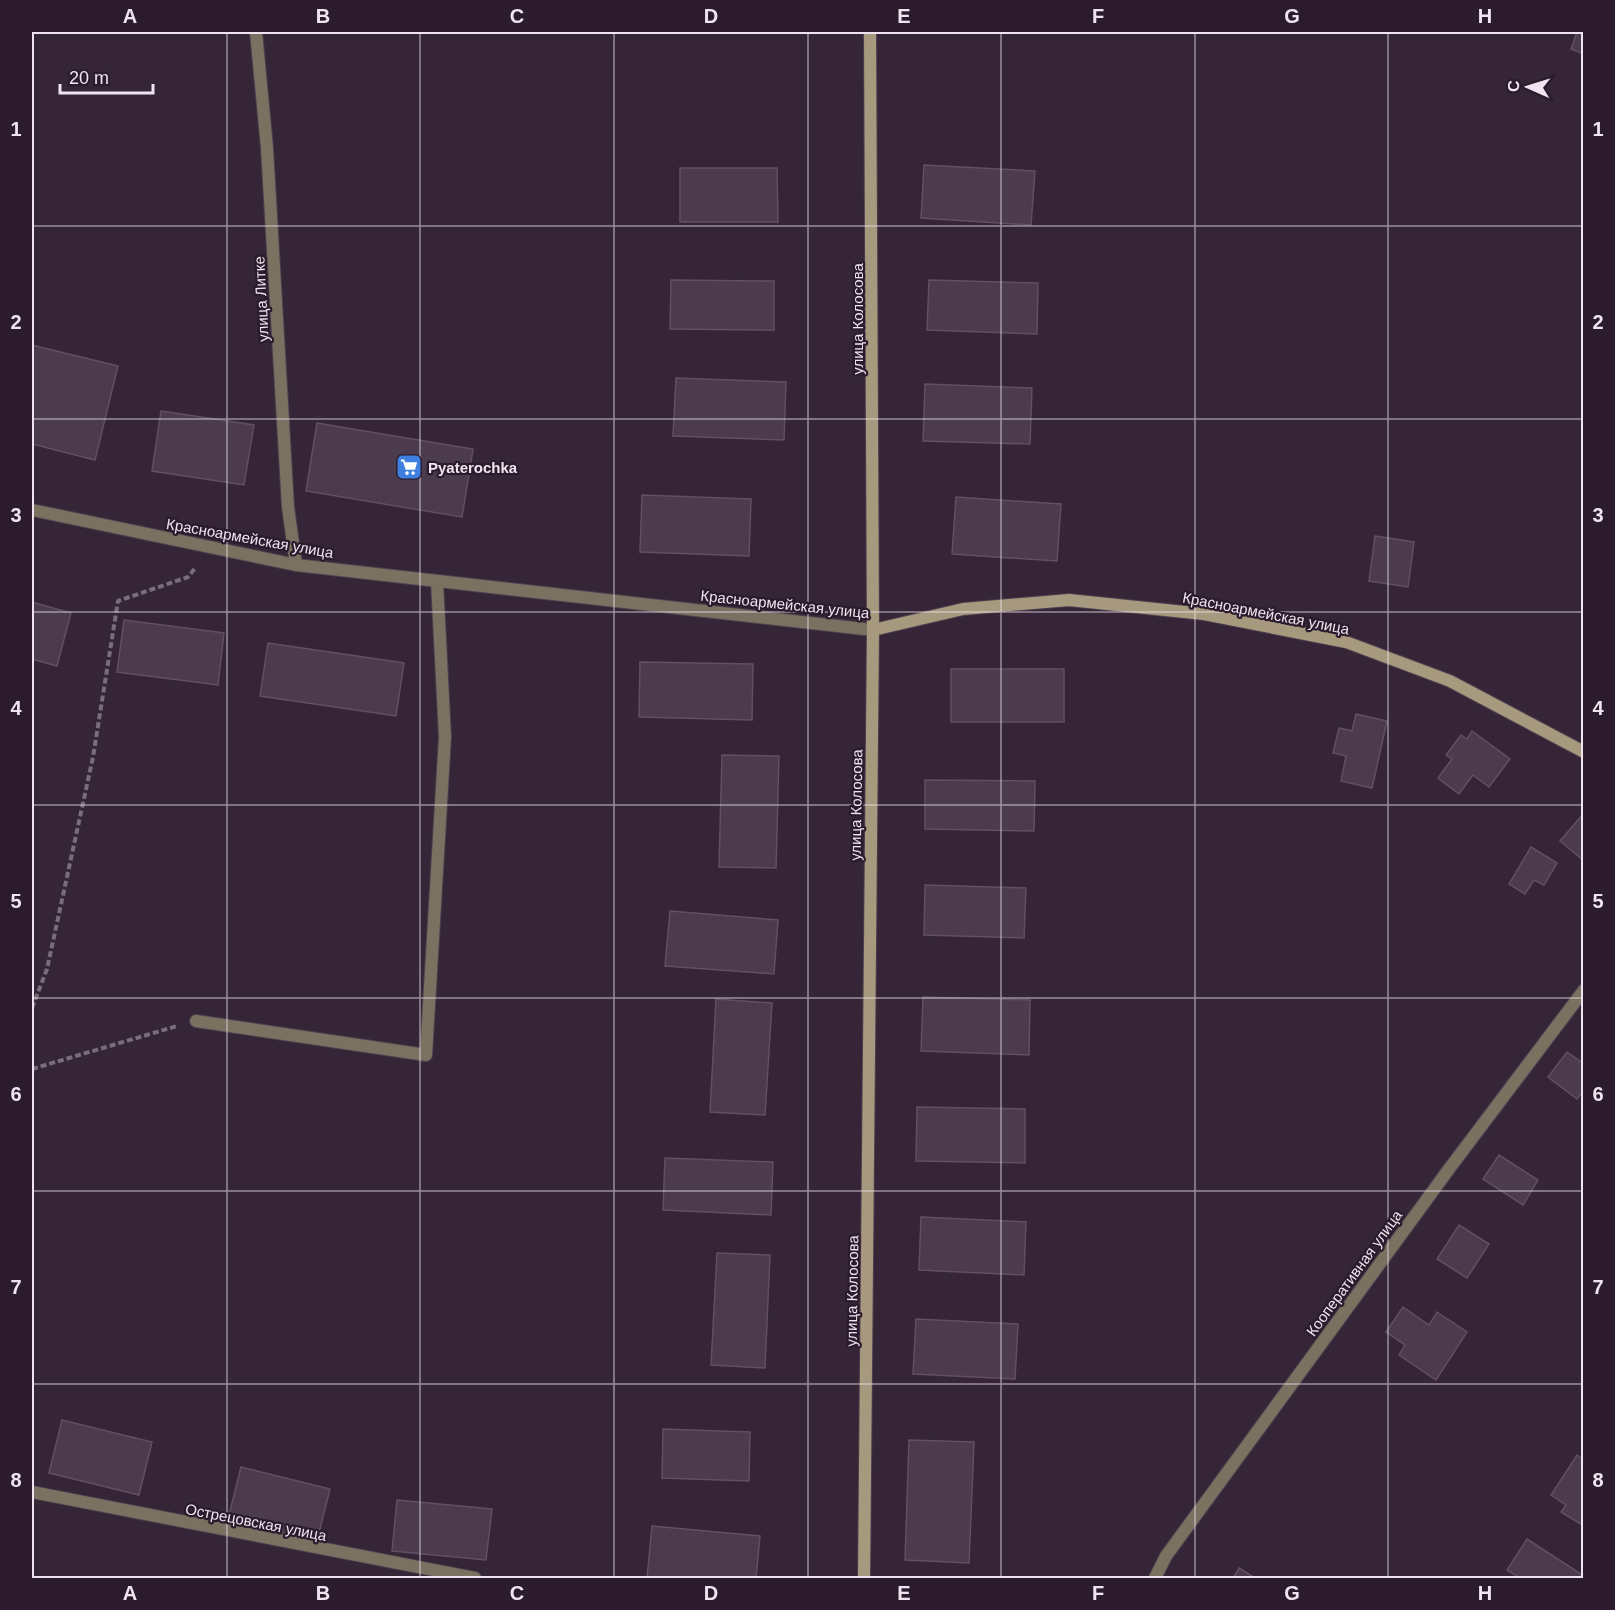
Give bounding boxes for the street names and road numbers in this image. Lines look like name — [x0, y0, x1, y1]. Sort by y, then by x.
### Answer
street label: улица Литке — [250, 256, 272, 342]
street label: улица Колосова — [849, 263, 866, 375]
street label: Красноармейская улица — [165, 515, 336, 561]
street label: Красноармейская улица — [700, 587, 871, 621]
street label: Красноармейская улица — [1181, 588, 1351, 638]
street label: улица Колосова — [847, 748, 865, 861]
street label: Кооперативная улица — [1303, 1206, 1406, 1339]
street label: улица Колосова — [843, 1234, 861, 1347]
street label: Острецовская улица — [184, 1500, 329, 1544]

